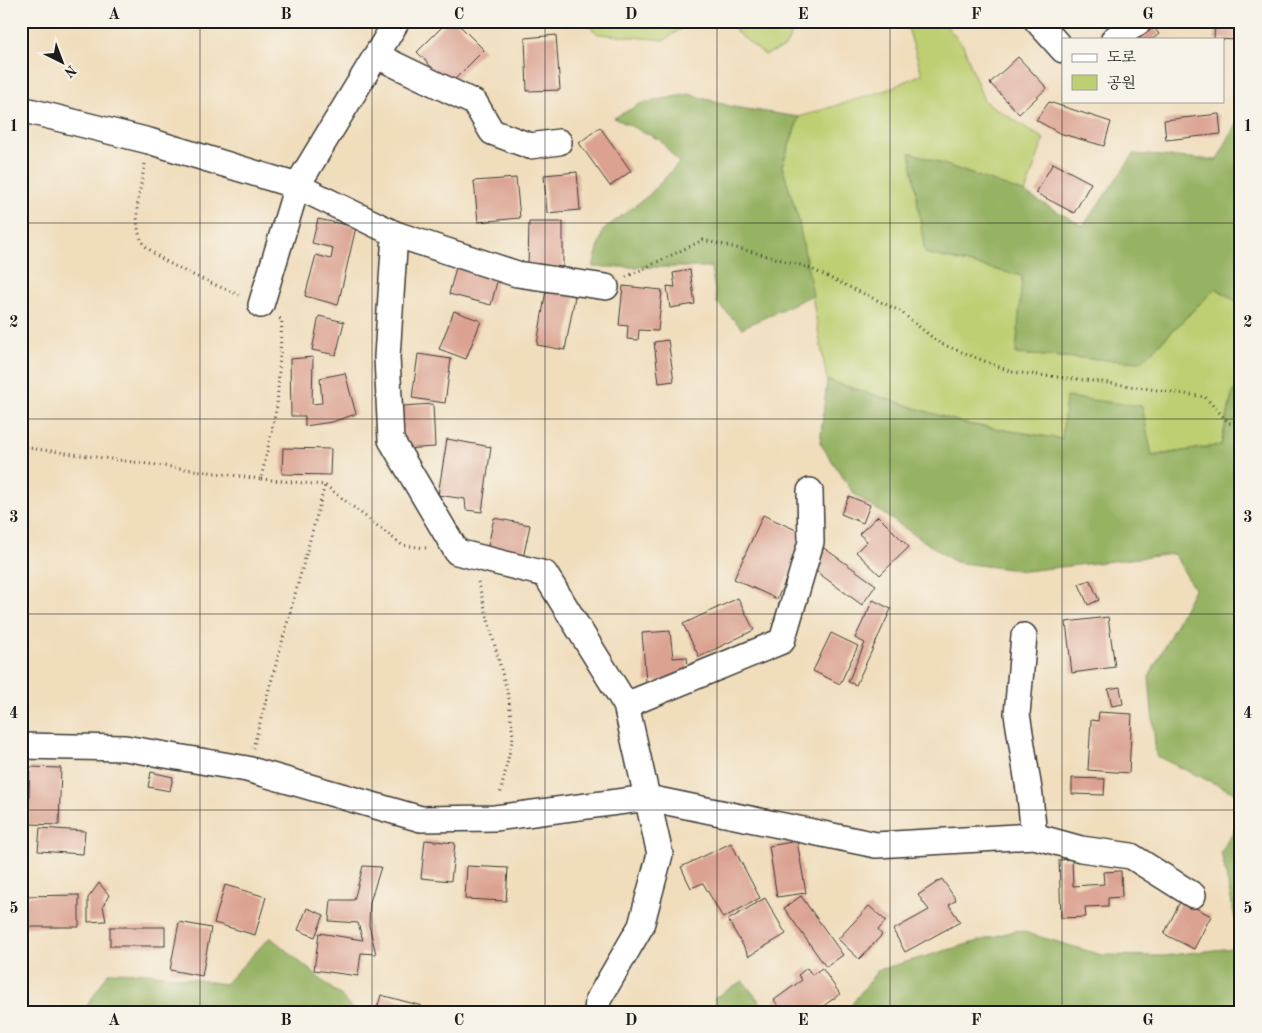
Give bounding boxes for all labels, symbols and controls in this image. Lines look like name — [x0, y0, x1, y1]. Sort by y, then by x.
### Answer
text: A — [108, 7, 120, 23]
text: B — [280, 7, 292, 23]
text: C — [454, 7, 464, 23]
text: D — [625, 7, 637, 23]
text: E — [797, 7, 809, 23]
text: F — [971, 7, 982, 23]
text: G — [1142, 7, 1154, 23]
north arrow — [38, 38, 88, 88]
legend — [1062, 38, 1224, 102]
text: 도로 — [1107, 50, 1136, 66]
text: N — [61, 62, 79, 80]
text: 공원 — [1107, 75, 1136, 92]
text: 1 — [9, 119, 19, 135]
text: 1 — [1243, 119, 1253, 135]
text: 2 — [9, 315, 19, 331]
text: 2 — [1243, 315, 1253, 331]
text: 3 — [9, 510, 19, 526]
text: 3 — [1243, 510, 1253, 526]
text: 4 — [9, 706, 19, 722]
text: 4 — [1243, 706, 1253, 722]
text: 5 — [9, 901, 19, 917]
text: 5 — [1243, 901, 1253, 917]
text: A — [108, 1013, 120, 1029]
text: B — [280, 1013, 292, 1029]
text: C — [454, 1013, 464, 1029]
text: D — [625, 1013, 637, 1029]
text: E — [797, 1013, 809, 1029]
text: F — [971, 1013, 982, 1029]
text: G — [1142, 1013, 1154, 1029]

